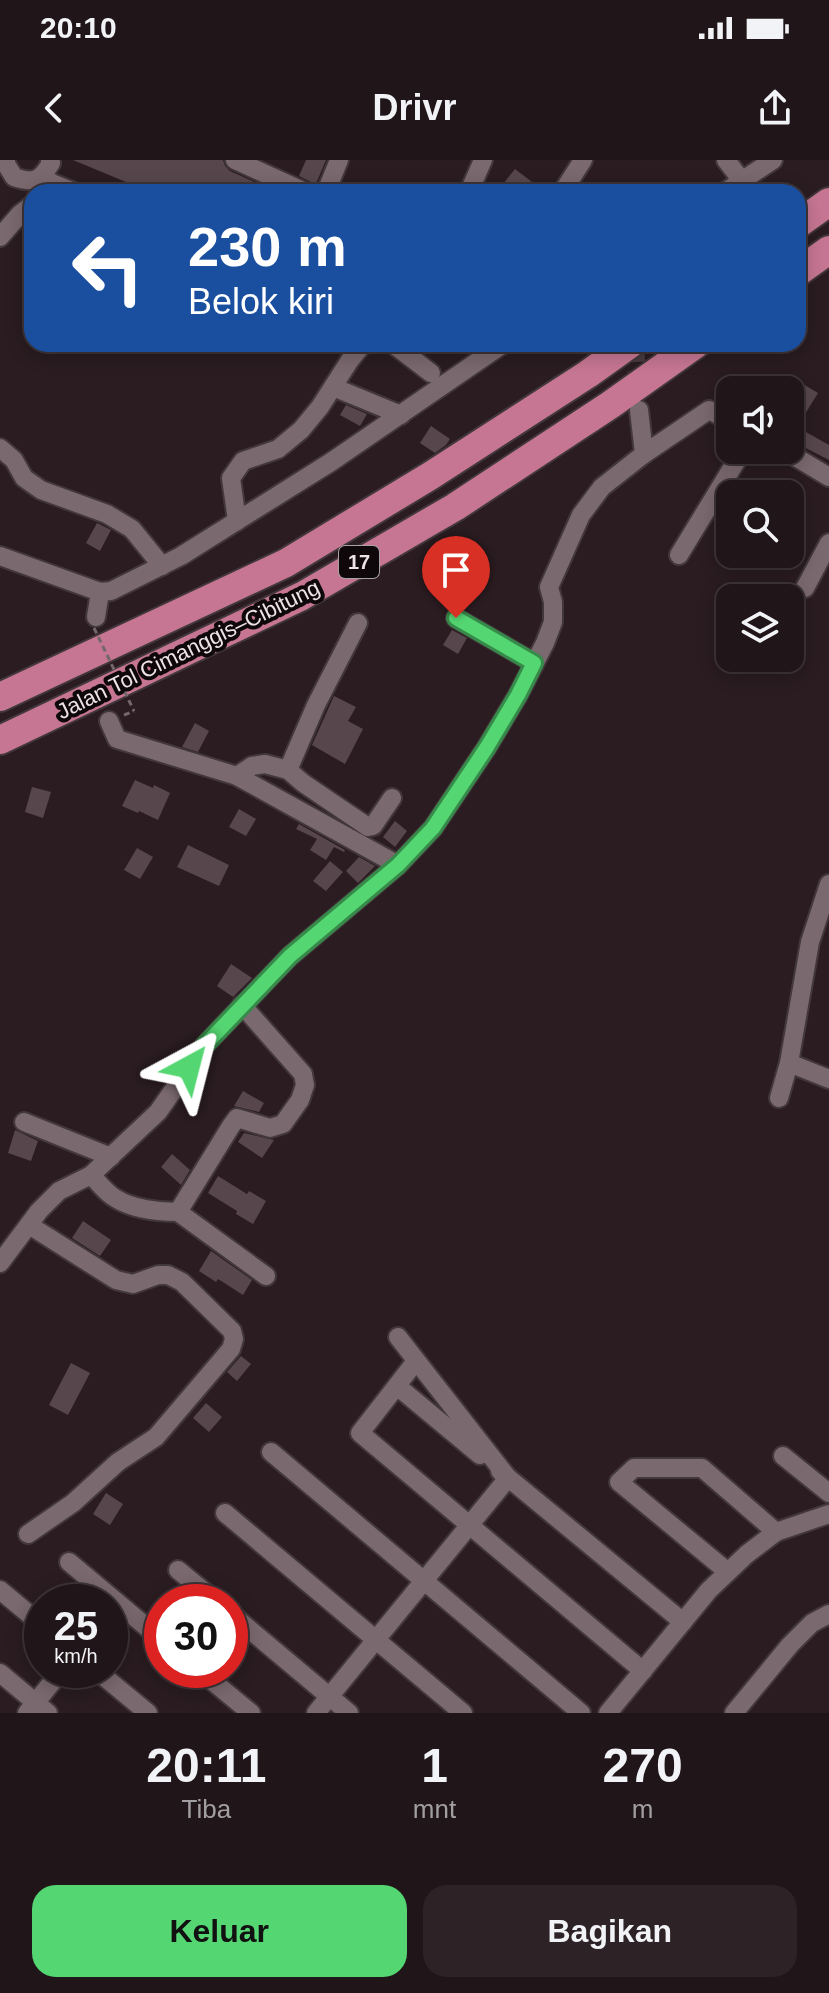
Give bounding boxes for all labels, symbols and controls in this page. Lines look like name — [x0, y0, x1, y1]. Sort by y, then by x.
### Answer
text: 20:10 — [40, 11, 117, 44]
icon: back — [32, 86, 76, 130]
icon: share — [753, 86, 797, 130]
text: Drivr — [372, 87, 457, 128]
text: 230 m — [188, 215, 347, 278]
icon: left — [56, 216, 160, 320]
text: Belok kiri — [188, 281, 334, 322]
map controls — [716, 376, 804, 672]
button: sound — [716, 376, 804, 464]
button: search — [716, 480, 804, 568]
pin — [422, 536, 490, 618]
road number: 17 — [339, 546, 379, 578]
icon: arrive — [434, 548, 478, 592]
street label: Jalan Tol Cimanggis–Cibitung — [53, 575, 324, 724]
button: layers — [716, 584, 804, 672]
position arrow — [147, 1025, 231, 1109]
speed limit sign: 30 — [144, 1584, 248, 1688]
text: 25 — [54, 1604, 98, 1648]
text: km/h — [54, 1645, 98, 1667]
text: 20:11 — [146, 1739, 266, 1792]
text: 1 — [421, 1739, 448, 1792]
text: 270 — [603, 1739, 683, 1792]
text: Tiba — [182, 1794, 231, 1824]
text: mnt — [413, 1794, 456, 1824]
text: m — [632, 1794, 653, 1824]
button: Keluar — [32, 1885, 407, 1977]
button: Bagikan — [423, 1885, 797, 1977]

